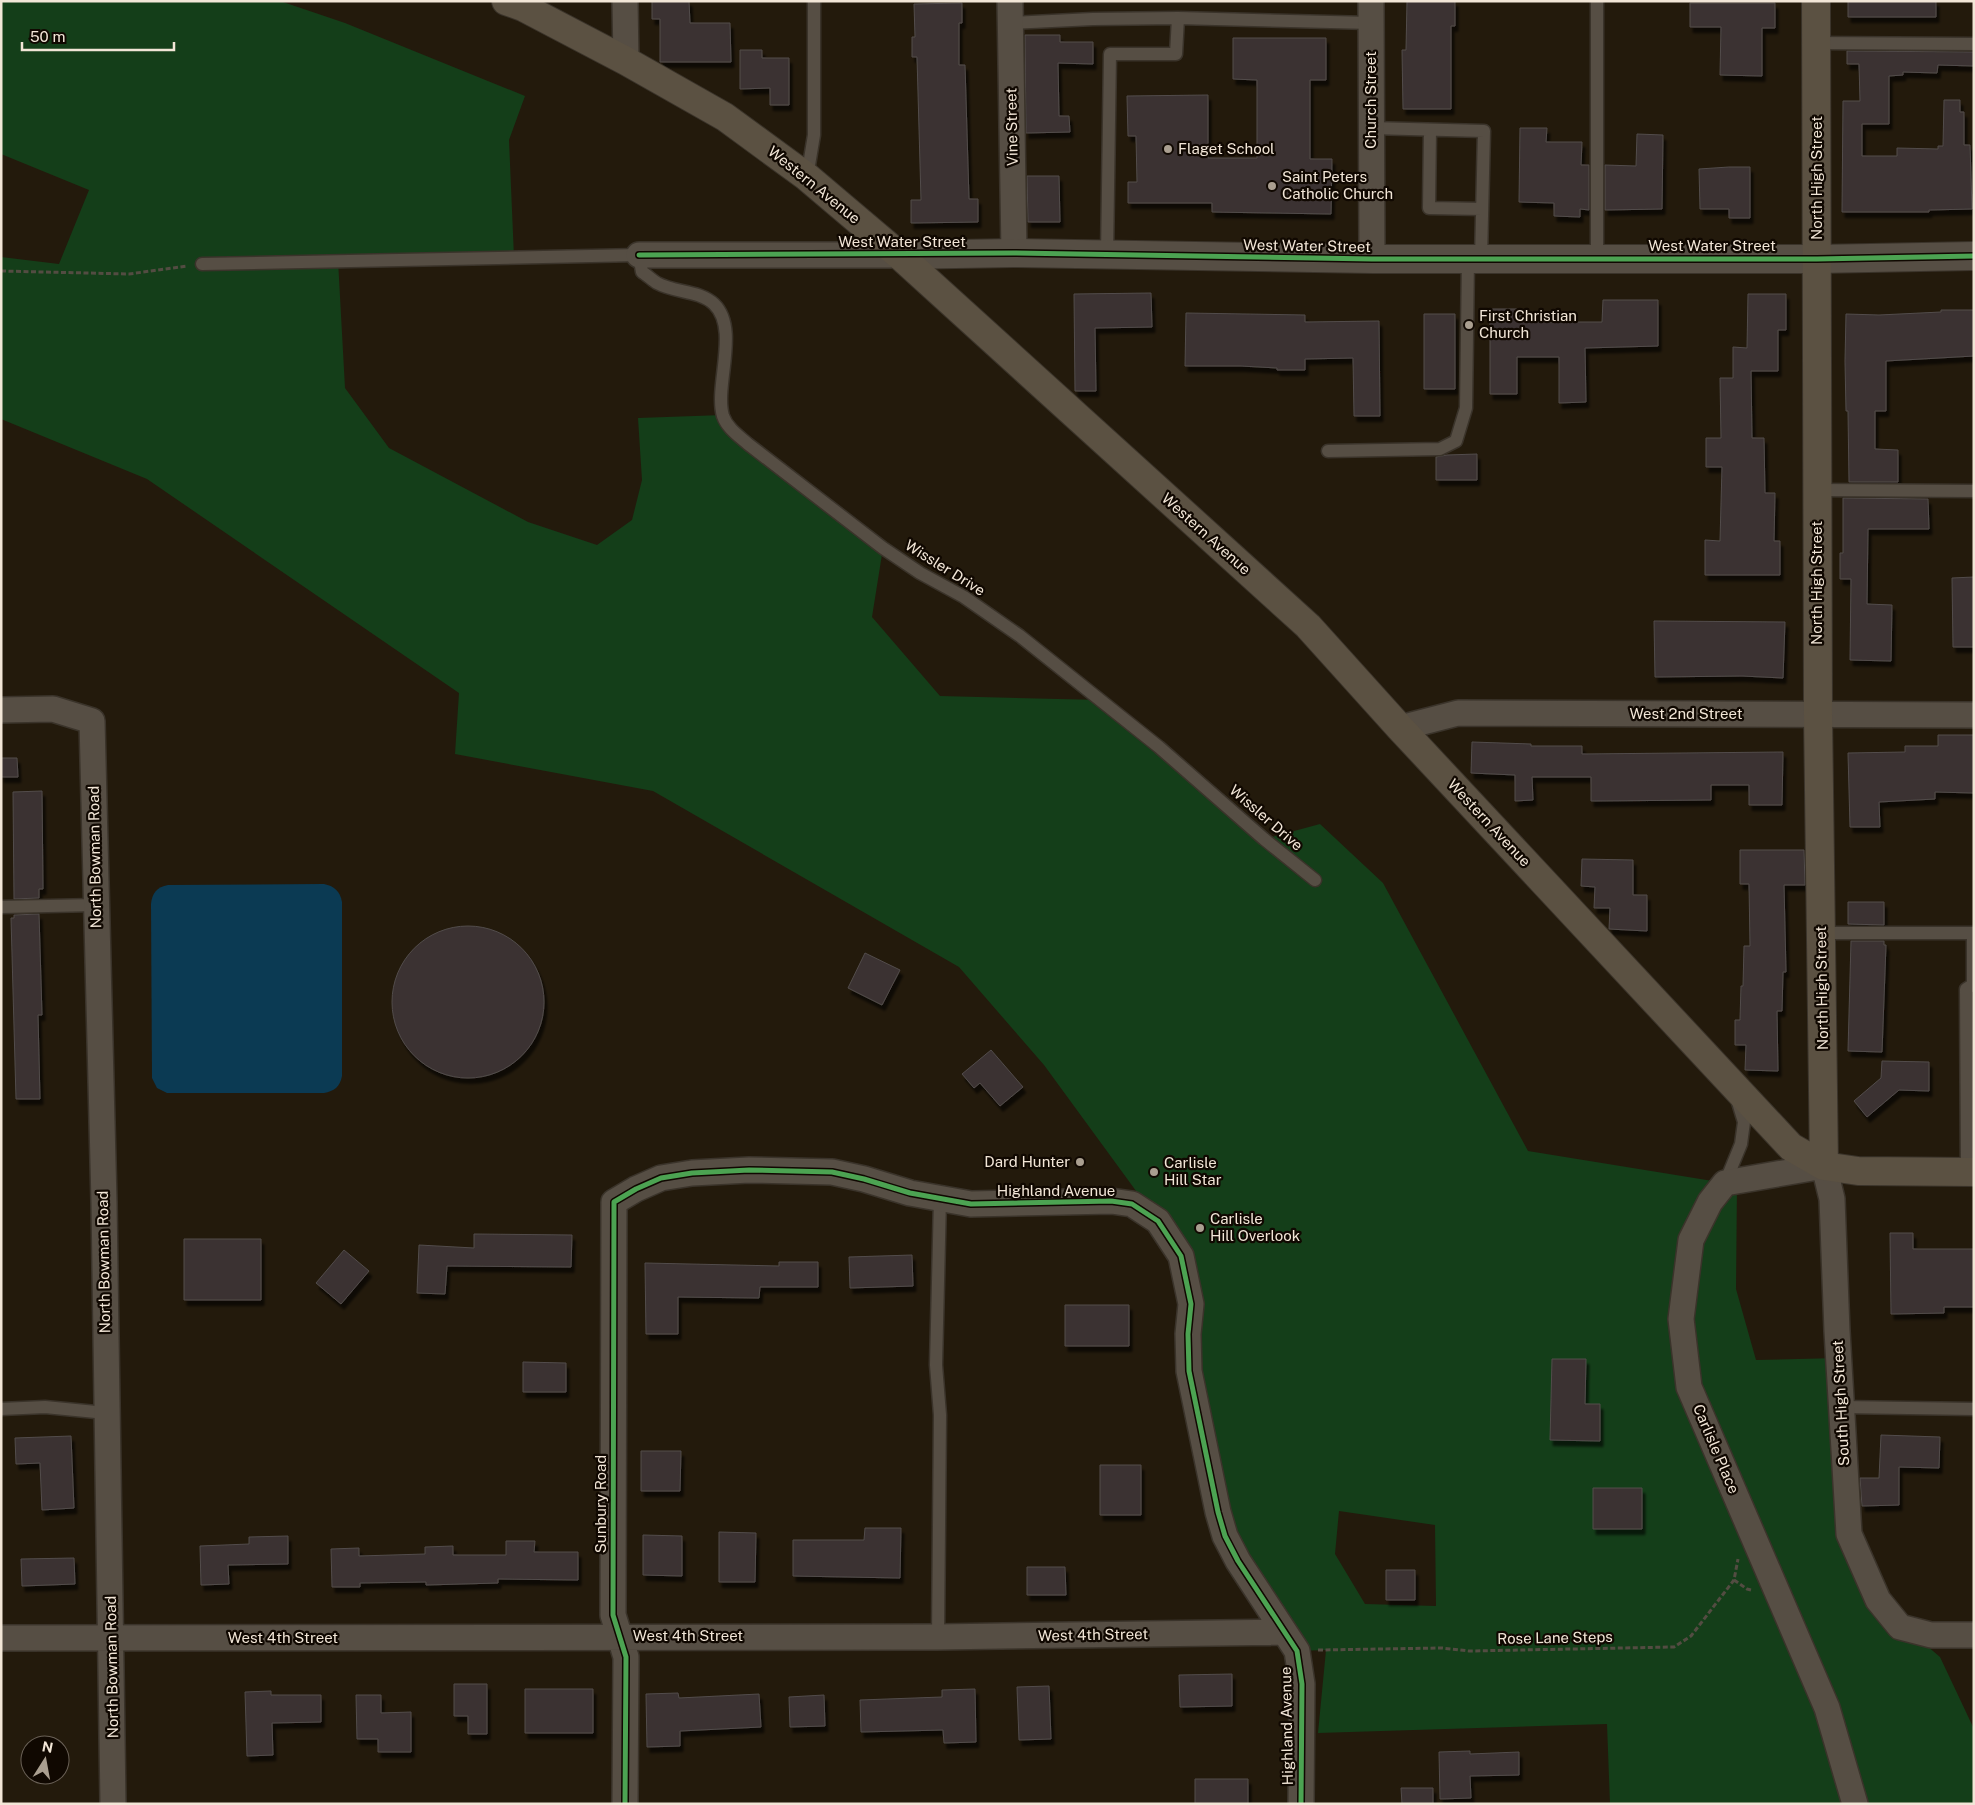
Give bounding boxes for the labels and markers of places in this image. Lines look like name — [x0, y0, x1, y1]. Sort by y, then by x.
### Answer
place label: Flaget School — [1178, 140, 1275, 157]
marker: Flaget School — [1162, 143, 1174, 155]
place label: Saint Peters Catholic Church — [1282, 168, 1393, 202]
marker: Saint Peters Catholic Church — [1266, 180, 1278, 192]
place label: First Christian Church — [1479, 307, 1577, 341]
marker: First Christian Church — [1463, 319, 1475, 331]
place label: Dard Hunter — [984, 1153, 1070, 1170]
place label: Carlisle Hill Star — [1164, 1154, 1222, 1188]
marker: Dard Hunter — [1074, 1156, 1086, 1168]
marker: Carlisle Hill Star — [1148, 1166, 1160, 1178]
place label: Carlisle Hill Overlook — [1210, 1210, 1300, 1244]
marker: Carlisle Hill Overlook — [1194, 1222, 1206, 1234]

